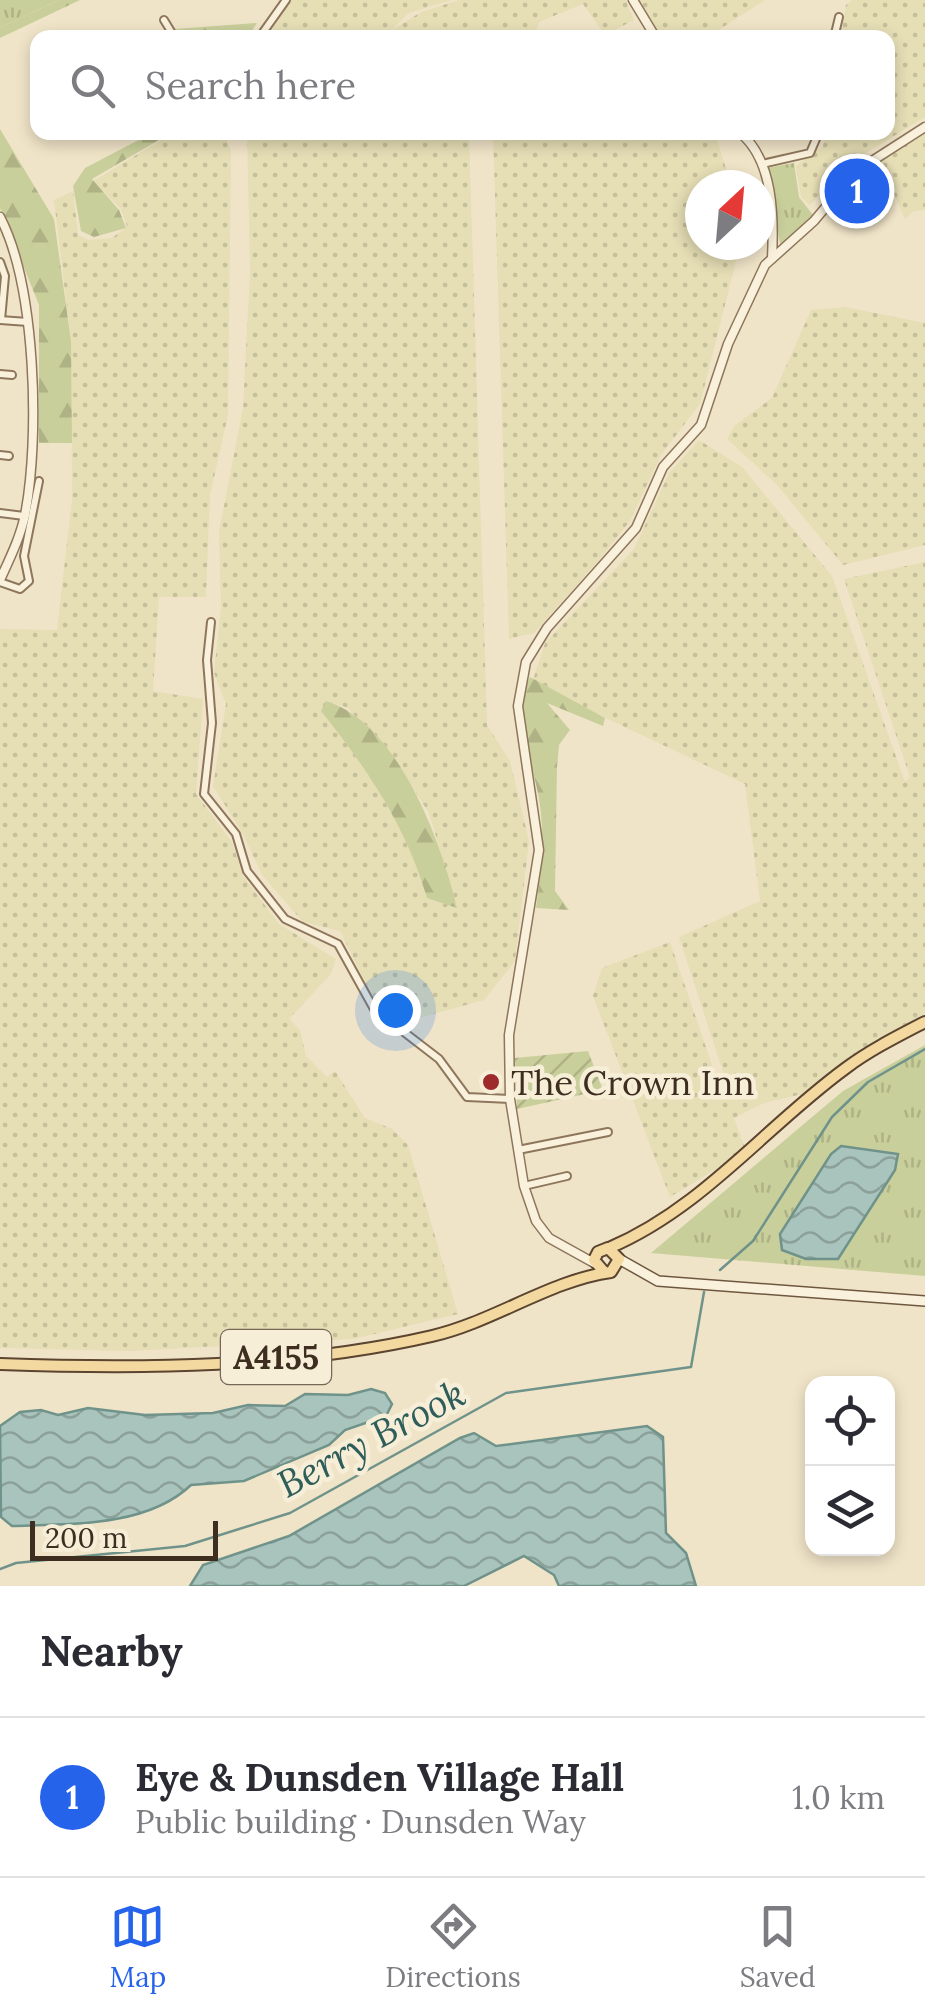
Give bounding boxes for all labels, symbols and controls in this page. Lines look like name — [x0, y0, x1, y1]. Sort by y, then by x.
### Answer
search box — [30, 30, 895, 140]
icon: search — [65, 58, 120, 113]
text: Search here — [145, 61, 356, 109]
pin: 1 — [824, 154, 890, 228]
north arrow — [685, 170, 775, 260]
your location — [370, 985, 421, 1036]
place label: The Crown Inn — [511, 1060, 754, 1105]
marker: The Crown Inn — [480, 1071, 502, 1093]
road number: A4155 — [221, 1330, 331, 1384]
water label: Berry Brook — [269, 1368, 474, 1508]
map controls — [805, 1376, 895, 1556]
button: locate — [805, 1376, 895, 1466]
button: layers — [805, 1466, 895, 1556]
scale bar — [30, 1516, 218, 1560]
text: 200 m — [45, 1520, 127, 1556]
text: Nearby — [40, 1624, 183, 1678]
text: Eye & Dunsden Village Hall — [135, 1753, 624, 1801]
text: 1 — [66, 1777, 79, 1818]
text: 1.0 km — [792, 1777, 885, 1818]
text: Public building · Dunsden Way — [135, 1801, 586, 1842]
tab: Map — [109, 1899, 166, 1995]
tab: Directions — [385, 1899, 521, 1995]
tab: Saved — [740, 1899, 816, 1995]

